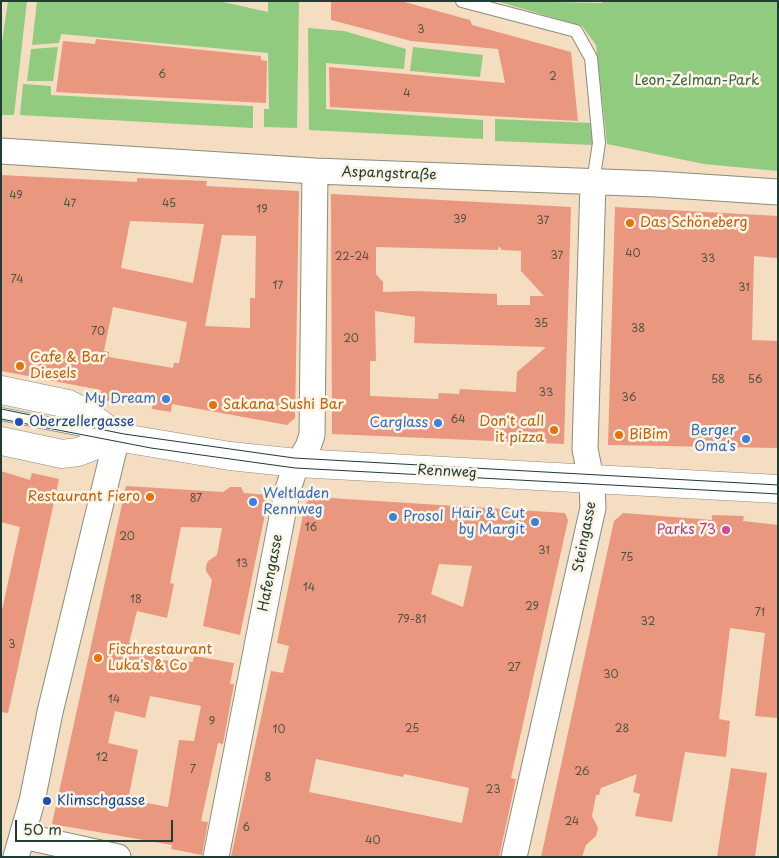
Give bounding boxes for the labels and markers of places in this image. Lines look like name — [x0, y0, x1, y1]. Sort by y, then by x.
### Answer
place label: Das Schöneberg — [640, 215, 748, 231]
marker: Das Schöneberg — [624, 217, 636, 229]
place label: Cafe & Bar Diesels — [30, 350, 106, 382]
marker: Cafe & Bar Diesels — [14, 360, 26, 372]
place label: My Dream — [85, 391, 156, 407]
marker: My Dream — [160, 393, 172, 405]
place label: Sakana Sushi Bar — [223, 397, 344, 413]
marker: Sakana Sushi Bar — [207, 399, 219, 411]
place label: Oberzellergasse — [29, 414, 134, 430]
place label: Don't call it pizza — [479, 414, 544, 447]
place label: Carglass — [369, 415, 428, 431]
marker: Oberzellergasse — [13, 416, 25, 428]
marker: Carglass — [432, 417, 444, 429]
place label: Berger Oma's — [691, 423, 736, 456]
marker: Don't call it pizza — [548, 424, 560, 436]
place label: BiBim — [629, 427, 668, 443]
marker: BiBim — [613, 429, 625, 441]
marker: Berger Oma's — [740, 433, 752, 445]
place label: Weltladen Rennweg — [263, 486, 329, 518]
place label: Restaurant Fiero — [28, 489, 140, 505]
marker: Restaurant Fiero — [144, 491, 156, 503]
marker: Weltladen Rennweg — [247, 496, 259, 508]
place label: Hair & Cut by Margit — [451, 506, 525, 538]
place label: Prosol — [403, 509, 443, 525]
marker: Prosol — [387, 511, 399, 523]
marker: Hair & Cut by Margit — [529, 516, 541, 528]
place label: Parks 73 — [657, 522, 716, 538]
marker: Parks 73 — [720, 524, 732, 536]
place label: Fischrestaurant Luka's & Co — [108, 642, 212, 674]
marker: Fischrestaurant Luka's & Co — [92, 652, 104, 664]
place label: Klimschgasse — [57, 793, 145, 809]
marker: Klimschgasse — [41, 795, 53, 807]

